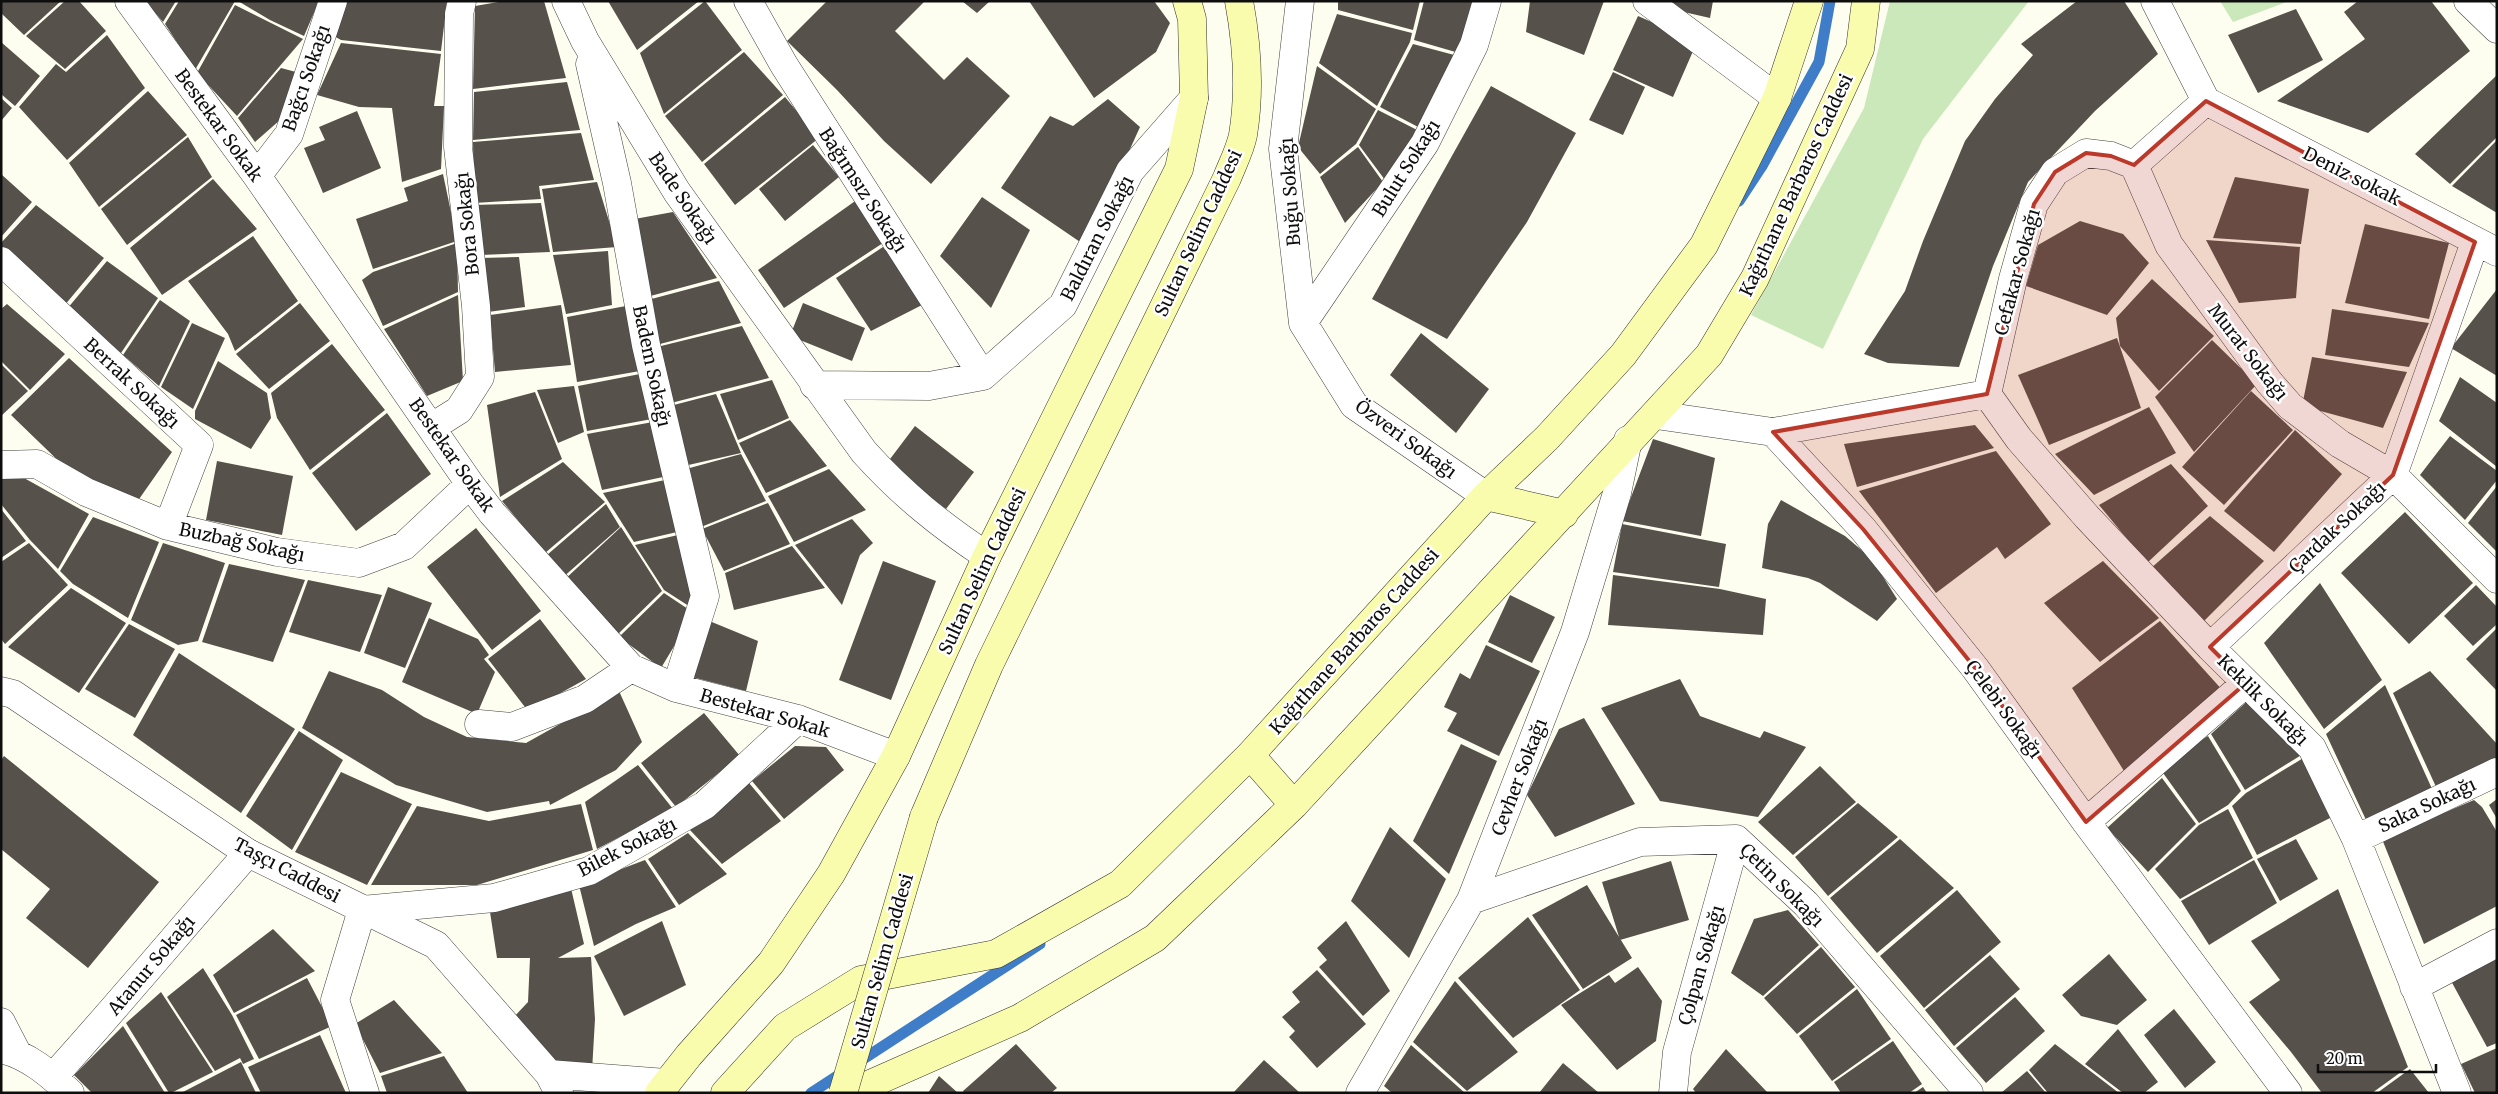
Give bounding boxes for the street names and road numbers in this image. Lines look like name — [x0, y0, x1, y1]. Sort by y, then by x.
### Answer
street label: Bağcı Sokağı — [277, 22, 335, 134]
street label: Bestekar Sokak — [170, 64, 268, 186]
street label: Kağıthane Barbaros Caddesi — [1734, 70, 1858, 300]
street label: Bulut Sokağı — [1367, 115, 1445, 221]
street label: Bağımsız Sokağı — [814, 123, 912, 257]
street label: Buğu Sokağı — [1275, 137, 1305, 247]
street label: Deniz sokak — [2299, 142, 2405, 211]
street label: Sultan Selim Caddesi — [1149, 146, 1247, 320]
street label: Bade Sokağı — [644, 148, 722, 249]
street label: Bora Sokağı — [450, 171, 484, 277]
street label: Baldıran Sokağı — [1056, 171, 1139, 304]
street label: Cefakar Sokağı — [1989, 206, 2045, 338]
street label: Murat Sokağı — [2203, 299, 2293, 405]
street label: Badem Sokağı — [628, 303, 676, 429]
street label: Berrak Sokağı — [79, 333, 185, 433]
street label: Bestekar Sokak — [404, 394, 500, 517]
street label: Özveri Sokağı — [1351, 394, 1461, 484]
street label: Çardak Sokağı — [2284, 476, 2391, 578]
street label: Sultan Selim Caddesi — [933, 484, 1031, 658]
street label: Buzbağ Sokağı — [177, 517, 307, 567]
street label: Kağıthane Barbaros Caddesi — [1264, 543, 1444, 739]
street label: Keklik Sokağı — [2213, 650, 2314, 751]
street label: Çelebi Sokağı — [1961, 655, 2047, 763]
street label: Bestekar Sokak — [697, 683, 833, 743]
street label: Cevher Sokağı — [1486, 715, 1552, 839]
street label: Saka Sokağı — [2374, 772, 2480, 838]
street label: Bilek Sokağı — [574, 812, 680, 882]
street label: Taşçı Caddesi — [230, 832, 344, 908]
street label: Çetin Sokağı — [1735, 838, 1829, 932]
street label: Sultan Selim Caddesi — [846, 870, 918, 1051]
street label: Çolpan Sokağı — [1673, 902, 1729, 1028]
street label: Atanur Sokağı — [102, 910, 200, 1020]

